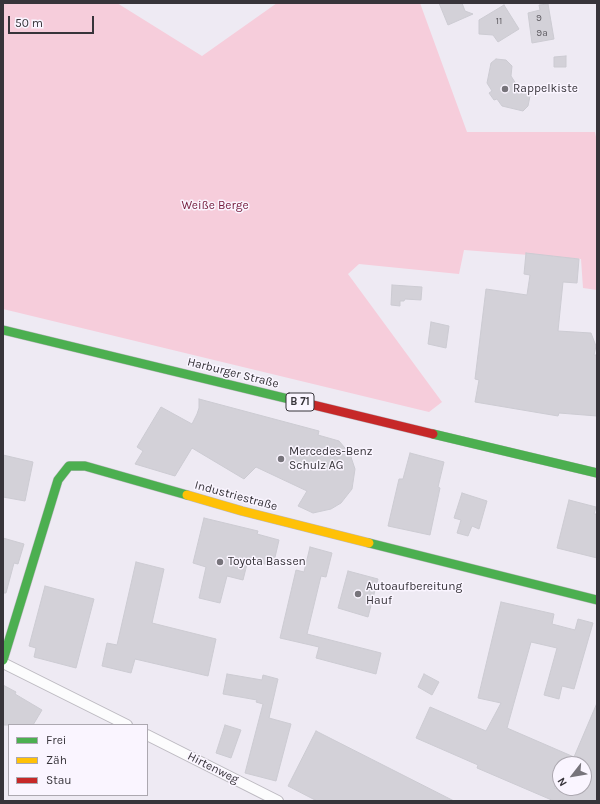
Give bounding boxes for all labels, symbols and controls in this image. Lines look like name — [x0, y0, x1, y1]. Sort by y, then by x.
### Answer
scale bar — [10, 8, 96, 34]
house number: 9 — [536, 12, 542, 24]
house number: 11 — [496, 15, 502, 27]
text: 50 m — [15, 16, 43, 30]
house number: 9a — [536, 27, 548, 39]
place label: Rappelkiste — [513, 82, 578, 96]
marker: Rappelkiste — [500, 84, 510, 94]
park label: Weiße Berge — [181, 199, 249, 213]
street label: Harburger Straße — [186, 355, 280, 391]
road number: B 71 — [286, 393, 314, 411]
place label: Mercedes-Benz Schulz AG — [289, 445, 372, 473]
marker: Mercedes-Benz Schulz AG — [276, 454, 286, 464]
street label: Industriestraße — [193, 478, 279, 514]
place label: Toyota Bassen — [228, 555, 306, 569]
marker: Toyota Bassen — [215, 557, 225, 567]
place label: Autoaufbereitung Hauf — [366, 580, 462, 608]
marker: Autoaufbereitung Hauf — [353, 589, 363, 599]
legend — [8, 724, 148, 796]
text: Frei — [46, 733, 66, 747]
street label: Hirtenweg — [185, 749, 241, 787]
text: Zäh — [46, 753, 67, 767]
north arrow — [552, 756, 592, 796]
text: Stau — [46, 773, 72, 787]
text: N — [555, 775, 570, 789]

